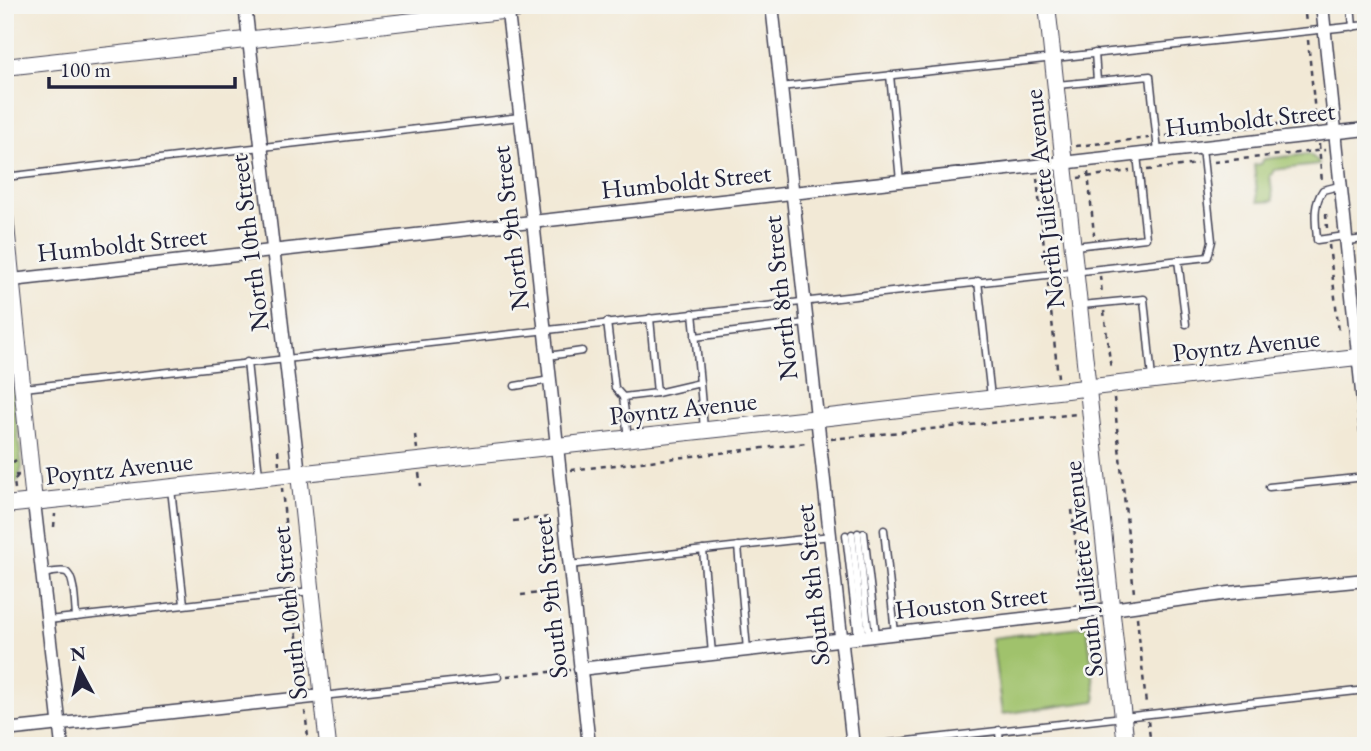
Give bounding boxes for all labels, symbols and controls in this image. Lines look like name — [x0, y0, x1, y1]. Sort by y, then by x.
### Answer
scale bar — [49, 46, 234, 90]
text: 100 m — [60, 56, 111, 83]
street label: North Juliette Avenue — [1016, 88, 1072, 310]
street label: Humboldt Street — [1163, 93, 1337, 145]
street label: North 9th Street — [483, 144, 537, 312]
street label: North 10th Street — [221, 153, 277, 333]
street label: Humboldt Street — [599, 155, 773, 207]
street label: North 8th Street — [754, 214, 806, 382]
street label: Humboldt Street — [35, 218, 209, 270]
street label: Poyntz Avenue — [1171, 320, 1321, 370]
street label: Poyntz Avenue — [608, 383, 758, 433]
street label: Poyntz Avenue — [44, 443, 194, 493]
street label: South Juliette Avenue — [1055, 459, 1111, 679]
street label: South 8th Street — [787, 503, 837, 667]
street label: South 9th Street — [525, 516, 575, 680]
street label: South 10th Street — [263, 525, 315, 701]
street label: Houston Street — [893, 577, 1049, 627]
north arrow — [46, 636, 116, 706]
text: N — [69, 640, 88, 667]

